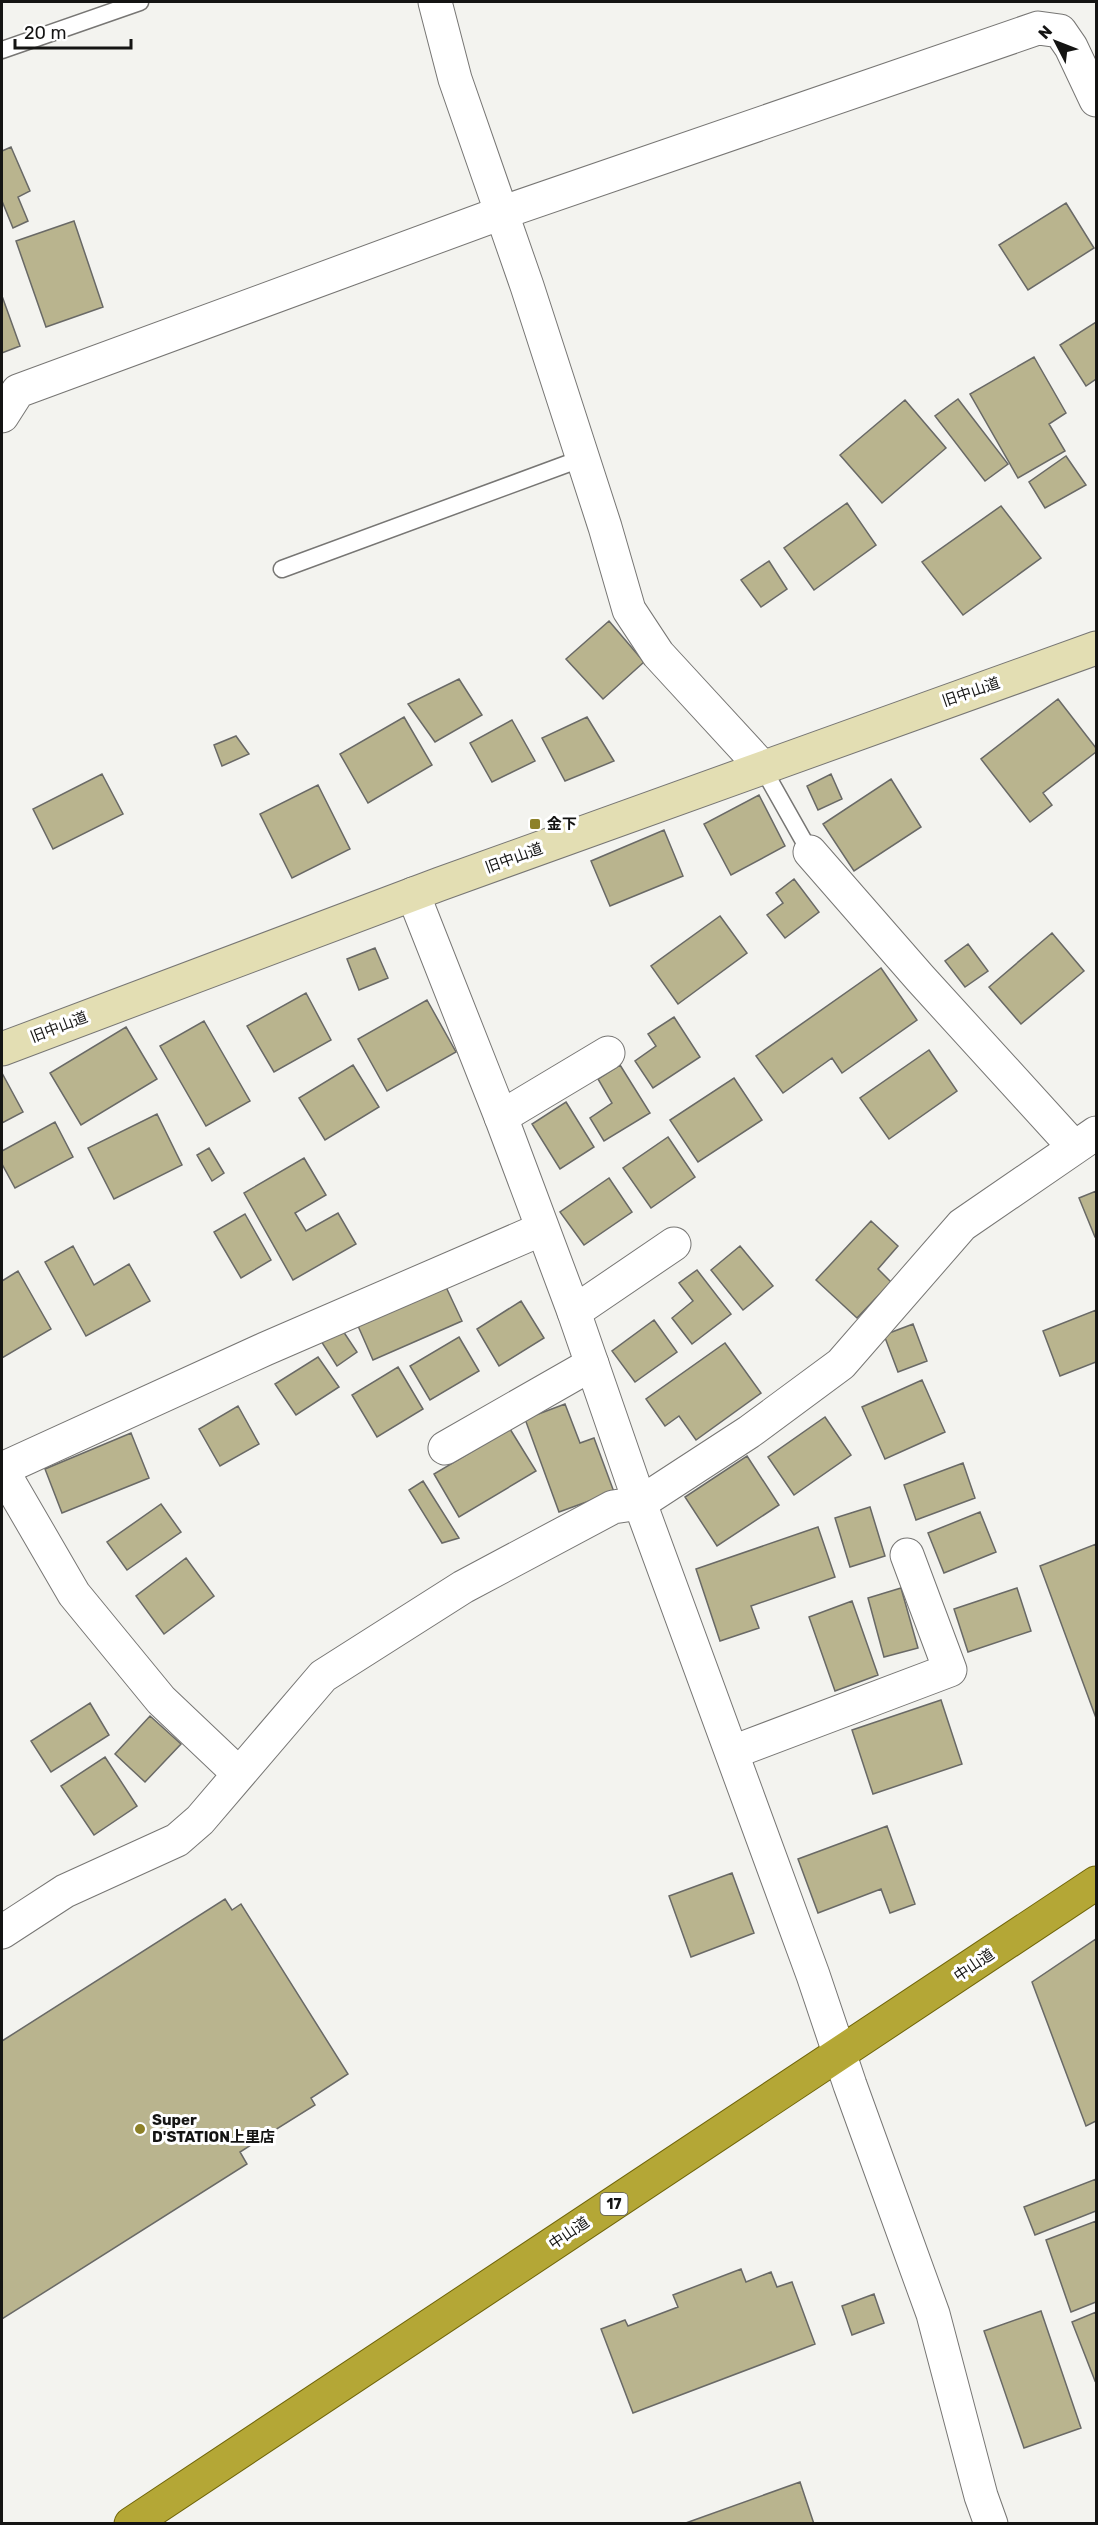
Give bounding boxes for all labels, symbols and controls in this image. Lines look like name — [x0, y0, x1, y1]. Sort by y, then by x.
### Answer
scale bar — [15, 12, 130, 50]
north arrow — [1026, 12, 1086, 72]
text: 20 m — [24, 22, 66, 44]
text: N — [1034, 22, 1056, 43]
street label: 旧中山道 — [940, 674, 1002, 710]
place label: 金下 — [547, 815, 577, 833]
marker: 金下 — [528, 817, 542, 831]
street label: 旧中山道 — [483, 839, 545, 877]
street label: 旧中山道 — [28, 1008, 90, 1046]
street label: 中山道 — [950, 1945, 998, 1985]
place label: Super D'STATION上里店 — [152, 2111, 275, 2146]
marker: Super D'STATION上里店 — [133, 2122, 147, 2136]
road number: 17 — [600, 2193, 628, 2215]
street label: 中山道 — [545, 2213, 593, 2253]

